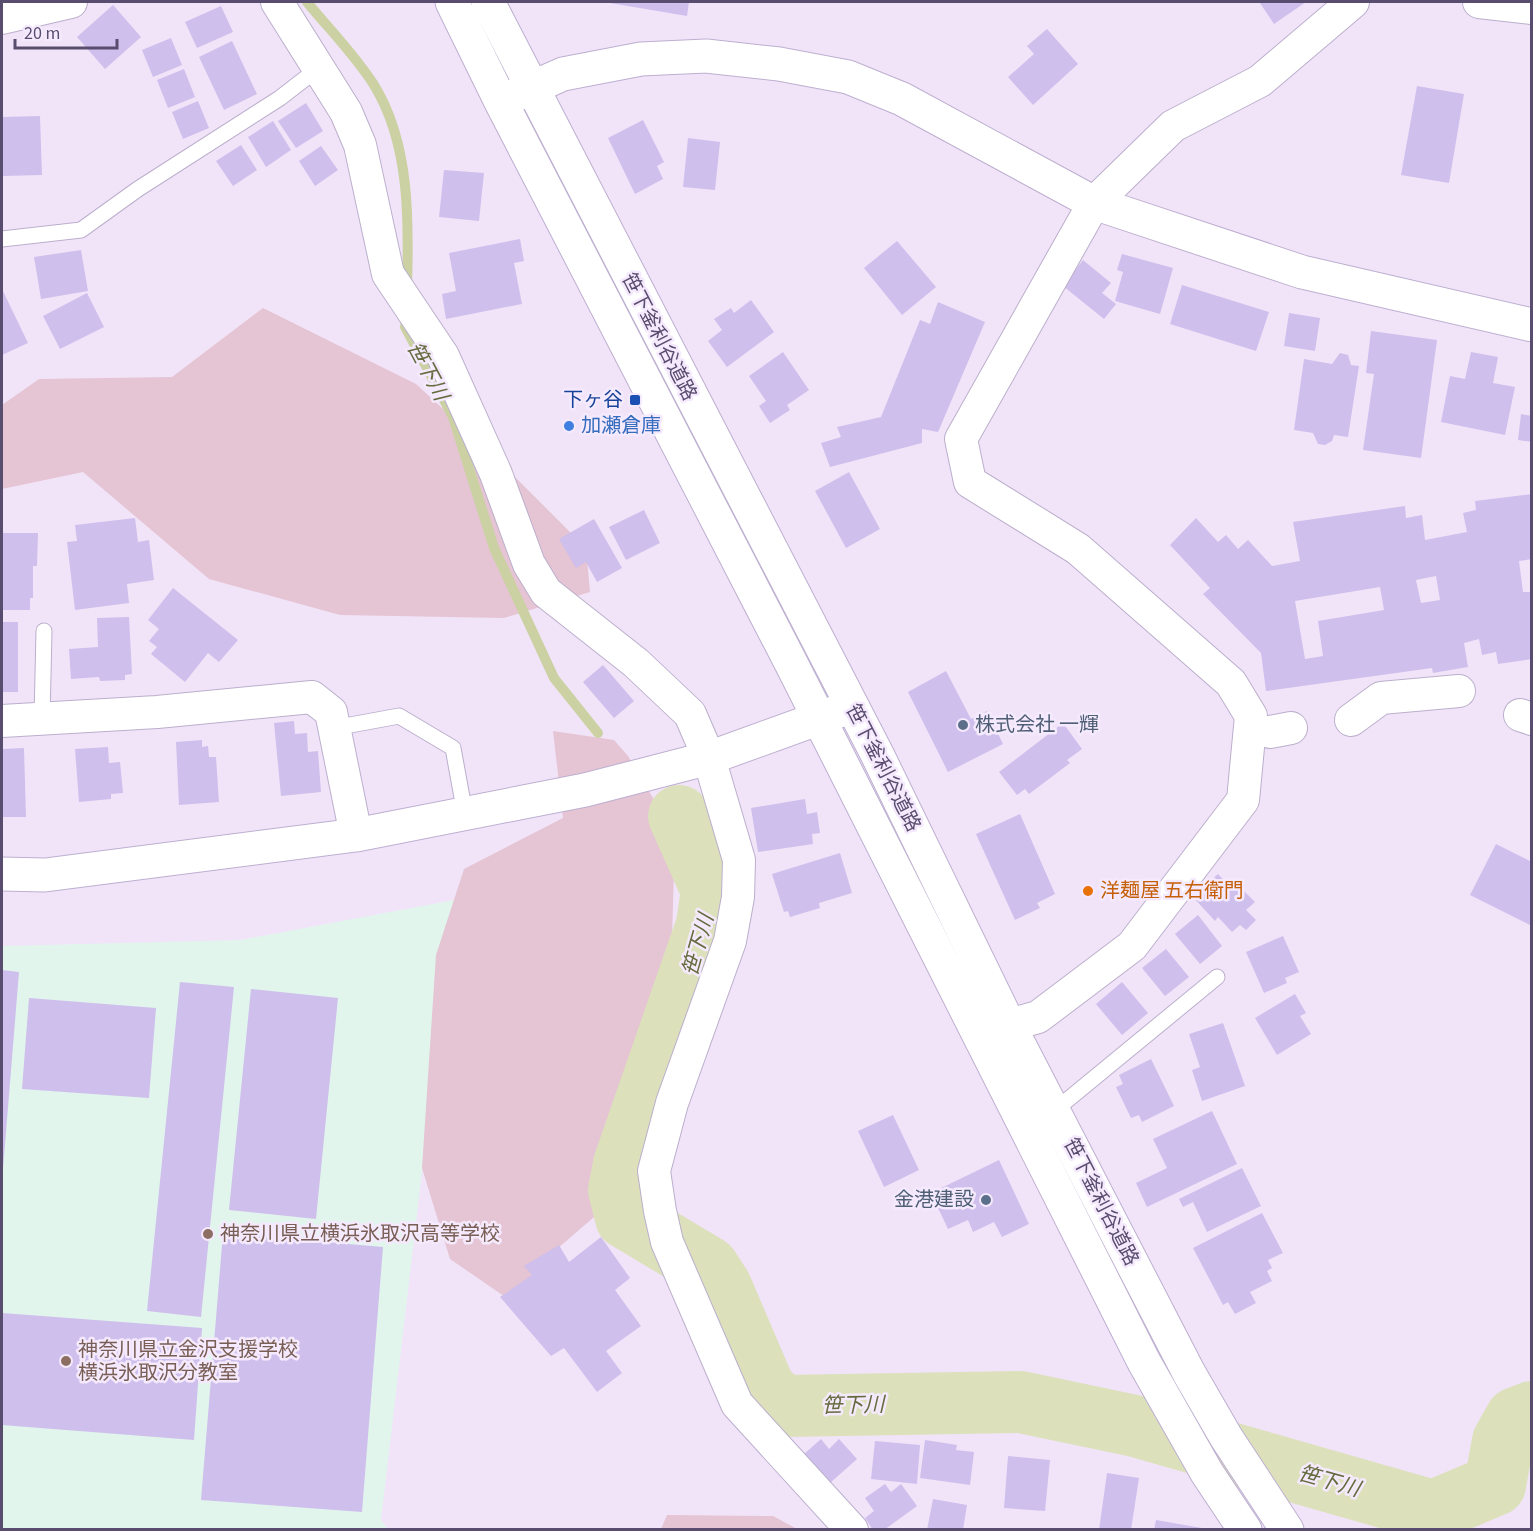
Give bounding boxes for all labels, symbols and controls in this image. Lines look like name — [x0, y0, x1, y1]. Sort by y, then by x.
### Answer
scale bar — [15, 12, 117, 50]
text: 20 m — [24, 21, 60, 46]
street label: 笹下釜利谷道路 — [615, 268, 703, 406]
water label: 笹下川 — [400, 336, 457, 408]
place label: 下ヶ谷 — [563, 386, 623, 414]
marker: 下ヶ谷 — [628, 393, 642, 407]
place label: 加瀬倉庫 — [581, 412, 661, 440]
marker: 加瀬倉庫 — [562, 419, 576, 433]
street label: 笹下釜利谷道路 — [839, 699, 927, 837]
place label: 株式会社 一輝 — [975, 711, 1099, 739]
marker: 株式会社 一輝 — [956, 718, 970, 732]
place label: 洋麺屋 五右衛門 — [1100, 877, 1244, 905]
marker: 洋麺屋 五右衛門 — [1081, 884, 1095, 898]
water label: 笹下川 — [675, 909, 722, 979]
street label: 笹下釜利谷道路 — [1057, 1133, 1145, 1271]
place label: 金港建設 — [894, 1186, 974, 1214]
marker: 金港建設 — [979, 1193, 993, 1207]
place label: 神奈川県立横浜氷取沢高等学校 — [220, 1220, 500, 1248]
marker: 神奈川県立横浜氷取沢高等学校 — [201, 1227, 215, 1241]
place label: 神奈川県立金沢支援学校 横浜氷取沢分教室 — [78, 1336, 298, 1387]
marker: 神奈川県立金沢支援学校 横浜氷取沢分教室 — [59, 1354, 73, 1368]
water label: 笹下川 — [821, 1389, 887, 1421]
water label: 笹下川 — [1295, 1458, 1365, 1505]

